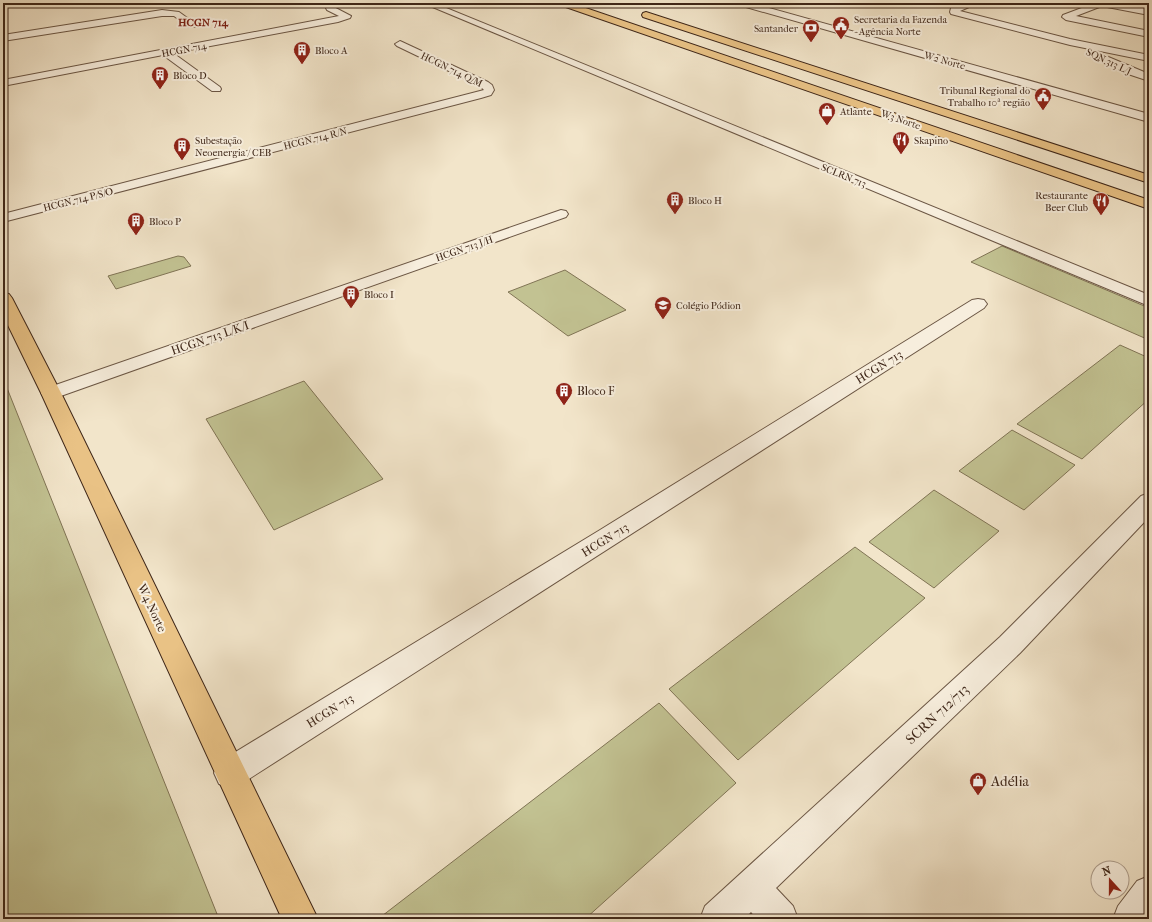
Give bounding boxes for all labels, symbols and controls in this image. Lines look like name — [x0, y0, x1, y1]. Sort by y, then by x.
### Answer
place label: Secretaria da Fazenda - Agência Norte — [854, 14, 948, 38]
public building icon: Secretaria da Fazenda - Agência Norte — [831, 15, 851, 40]
district label: HCGN 714 — [178, 16, 229, 29]
bank icon: Santander — [801, 18, 821, 43]
place label: Santander — [754, 23, 799, 35]
street label: HCGN 714 — [161, 40, 209, 60]
building icon: Bloco A — [292, 40, 312, 65]
place label: Bloco A — [315, 45, 348, 57]
street label: SQN 313 L/J — [1084, 46, 1133, 78]
street label: W2 Norte — [922, 49, 967, 73]
street label: HCGN 714 Q/M — [419, 50, 484, 90]
building icon: Bloco D — [150, 65, 170, 90]
place label: Bloco D — [173, 70, 207, 82]
place label: Tribunal Regional do Trabalho 10ª região — [939, 85, 1030, 109]
public building icon: Tribunal Regional do Trabalho 10ª região — [1033, 86, 1053, 111]
shop icon: Atlante — [817, 101, 837, 126]
place label: Atlante — [839, 106, 872, 118]
street label: W3 Norte — [878, 107, 922, 132]
street label: HCGN 714 R/N — [282, 125, 349, 153]
restaurant icon: Skapino — [891, 130, 911, 155]
place label: Subestação Neoenergia / CEB — [195, 135, 271, 159]
place label: Skapino — [914, 135, 948, 147]
building icon: Subestação Neoenergia / CEB — [172, 136, 192, 161]
street label: SCLRN 713 — [819, 161, 868, 190]
street label: HCGN 714 P/S/O — [42, 185, 115, 214]
building icon: Bloco H — [665, 190, 685, 215]
place label: Restaurante Beer Club — [1035, 190, 1088, 214]
restaurant icon: Restaurante Beer Club — [1091, 191, 1111, 216]
place label: Bloco H — [688, 195, 722, 207]
building icon: Bloco P — [126, 211, 146, 236]
place label: Bloco P — [149, 216, 181, 228]
street label: HCGN 713 J/H — [434, 233, 495, 264]
building icon: Bloco I — [341, 284, 361, 309]
place label: Bloco I — [364, 289, 394, 301]
school or university icon: Colégio Pódion — [653, 295, 673, 320]
place label: Colégio Pódion — [676, 300, 741, 312]
street label: HCGN 713 L/K/I — [169, 318, 251, 358]
street label: HCGN 713 — [853, 347, 905, 387]
building icon: Bloco F — [554, 381, 574, 406]
place label: Bloco F — [577, 384, 615, 398]
street label: HCGN 713 — [579, 520, 631, 560]
street label: W4 Norte — [134, 581, 169, 634]
street label: SCRN 712/713 — [902, 681, 972, 748]
street label: HCGN 713 — [304, 691, 356, 731]
shop icon: Adélia — [968, 771, 988, 796]
place label: Adélia — [990, 773, 1030, 790]
north arrow — [1090, 860, 1130, 900]
text: N — [1100, 863, 1113, 879]

